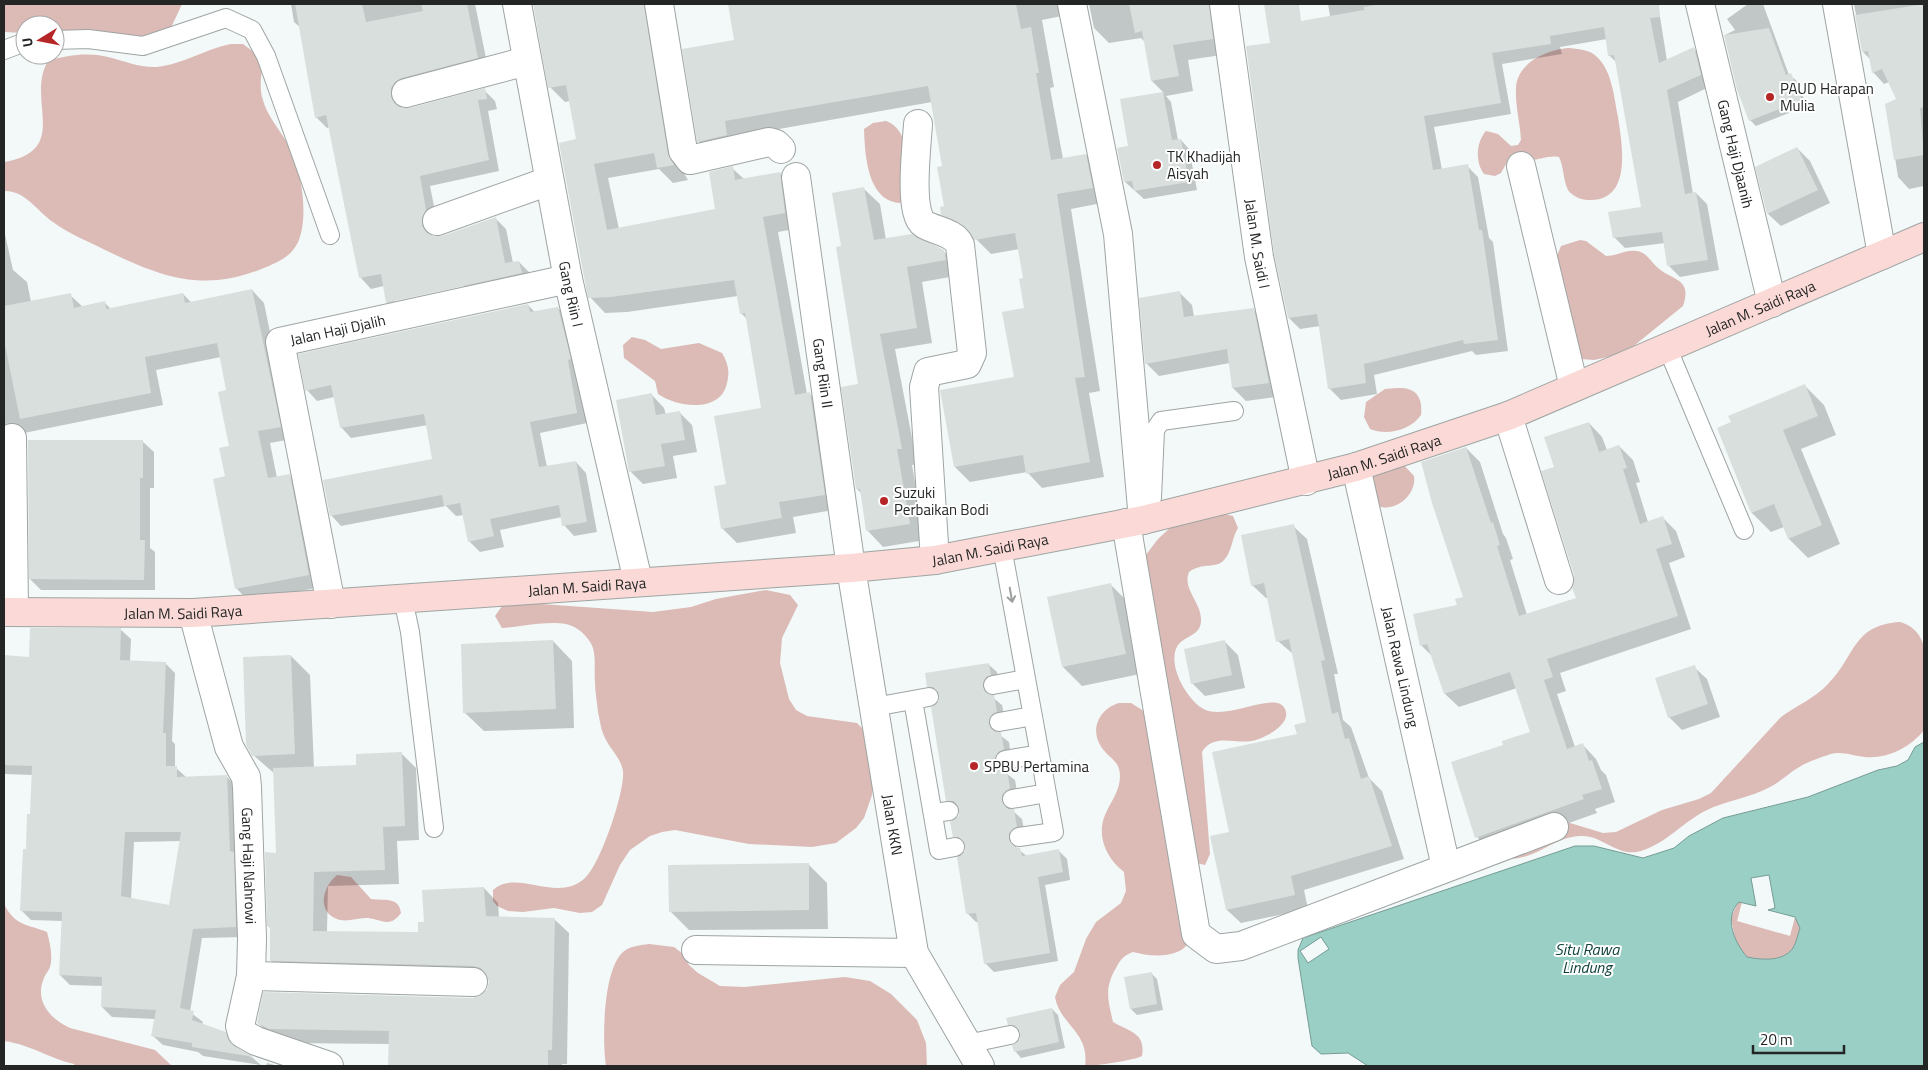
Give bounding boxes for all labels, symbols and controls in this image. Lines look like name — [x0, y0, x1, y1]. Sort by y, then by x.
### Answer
north arrow — [15, 15, 65, 65]
text: U — [16, 36, 38, 49]
place label: PAUD Harapan Mulia — [1780, 77, 1874, 117]
marker: PAUD Harapan Mulia — [1764, 91, 1776, 103]
street label: Gang Haji Djaanih — [1712, 97, 1760, 210]
place label: TK Khadijah Aisyah — [1167, 145, 1241, 185]
marker: TK Khadijah Aisyah — [1151, 159, 1163, 171]
street label: Jalan M. Saidi I — [1240, 197, 1277, 291]
street label: Gang Riin I — [553, 259, 590, 329]
street label: Jalan M. Saidi Raya — [1701, 273, 1819, 341]
street label: Jalan Haji Djalih — [288, 308, 388, 351]
street label: Gang Riin II — [807, 337, 840, 410]
street label: Jalan M. Saidi Raya — [1325, 428, 1444, 485]
place label: Suzuki Perbaikan Bodi — [894, 481, 989, 521]
marker: Suzuki Perbaikan Bodi — [878, 495, 890, 507]
street label: Jalan M. Saidi Raya — [931, 527, 1051, 572]
street label: Jalan M. Saidi Raya — [527, 571, 647, 602]
one-way arrow — [1006, 586, 1016, 602]
street label: Jalan M. Saidi Raya — [124, 598, 243, 625]
street label: Jalan Rawa Lindung — [1376, 604, 1426, 730]
place label: SPBU Pertamina — [984, 755, 1089, 778]
marker: SPBU Pertamina — [968, 760, 980, 772]
street label: Jalan KKN — [877, 793, 909, 857]
street label: Gang Haji Nahrowi — [236, 807, 263, 924]
water label: Situ Rawa Lindung — [1555, 937, 1620, 979]
scale bar — [1753, 1022, 1844, 1054]
text: 20 m — [1760, 1028, 1793, 1051]

